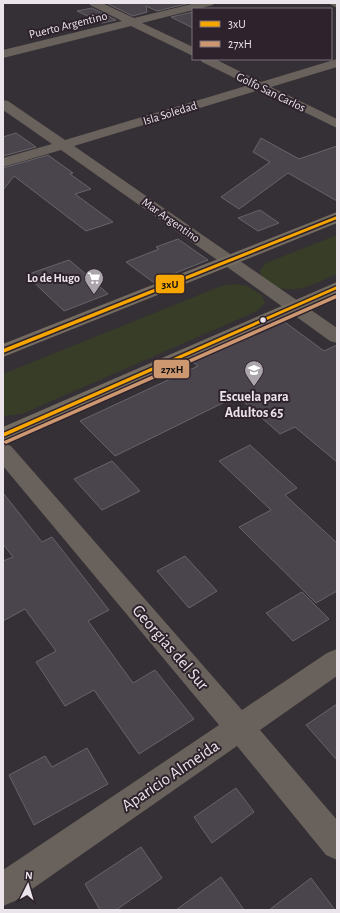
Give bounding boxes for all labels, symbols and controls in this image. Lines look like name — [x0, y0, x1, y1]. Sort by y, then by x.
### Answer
legend — [192, 8, 332, 60]
street label: Puerto Argentino — [28, 9, 108, 41]
text: 3xU — [228, 18, 246, 30]
text: 27xH — [228, 38, 252, 50]
street label: Golfo San Carlos — [235, 70, 307, 114]
street label: Isla Soledad — [142, 99, 198, 127]
street label: Mar Argentino — [140, 196, 202, 244]
supermarket icon: Lo de Hugo — [83, 267, 105, 295]
place label: Lo de Hugo — [27, 272, 80, 284]
line badge: 3xU — [155, 274, 185, 294]
text: 3xU — [162, 279, 178, 290]
unlabelled marker — [258, 315, 268, 325]
line badge: 27xH — [153, 359, 190, 379]
school or university icon: Escuela para Adultos 65 — [243, 359, 265, 387]
text: 27xH — [161, 364, 183, 375]
place label: Escuela para Adultos 65 — [219, 390, 289, 420]
street label: Georgias del Sur — [129, 602, 212, 693]
street label: Aparicio Almeida — [118, 737, 222, 814]
north arrow — [8, 865, 48, 905]
text: N — [25, 870, 33, 881]

